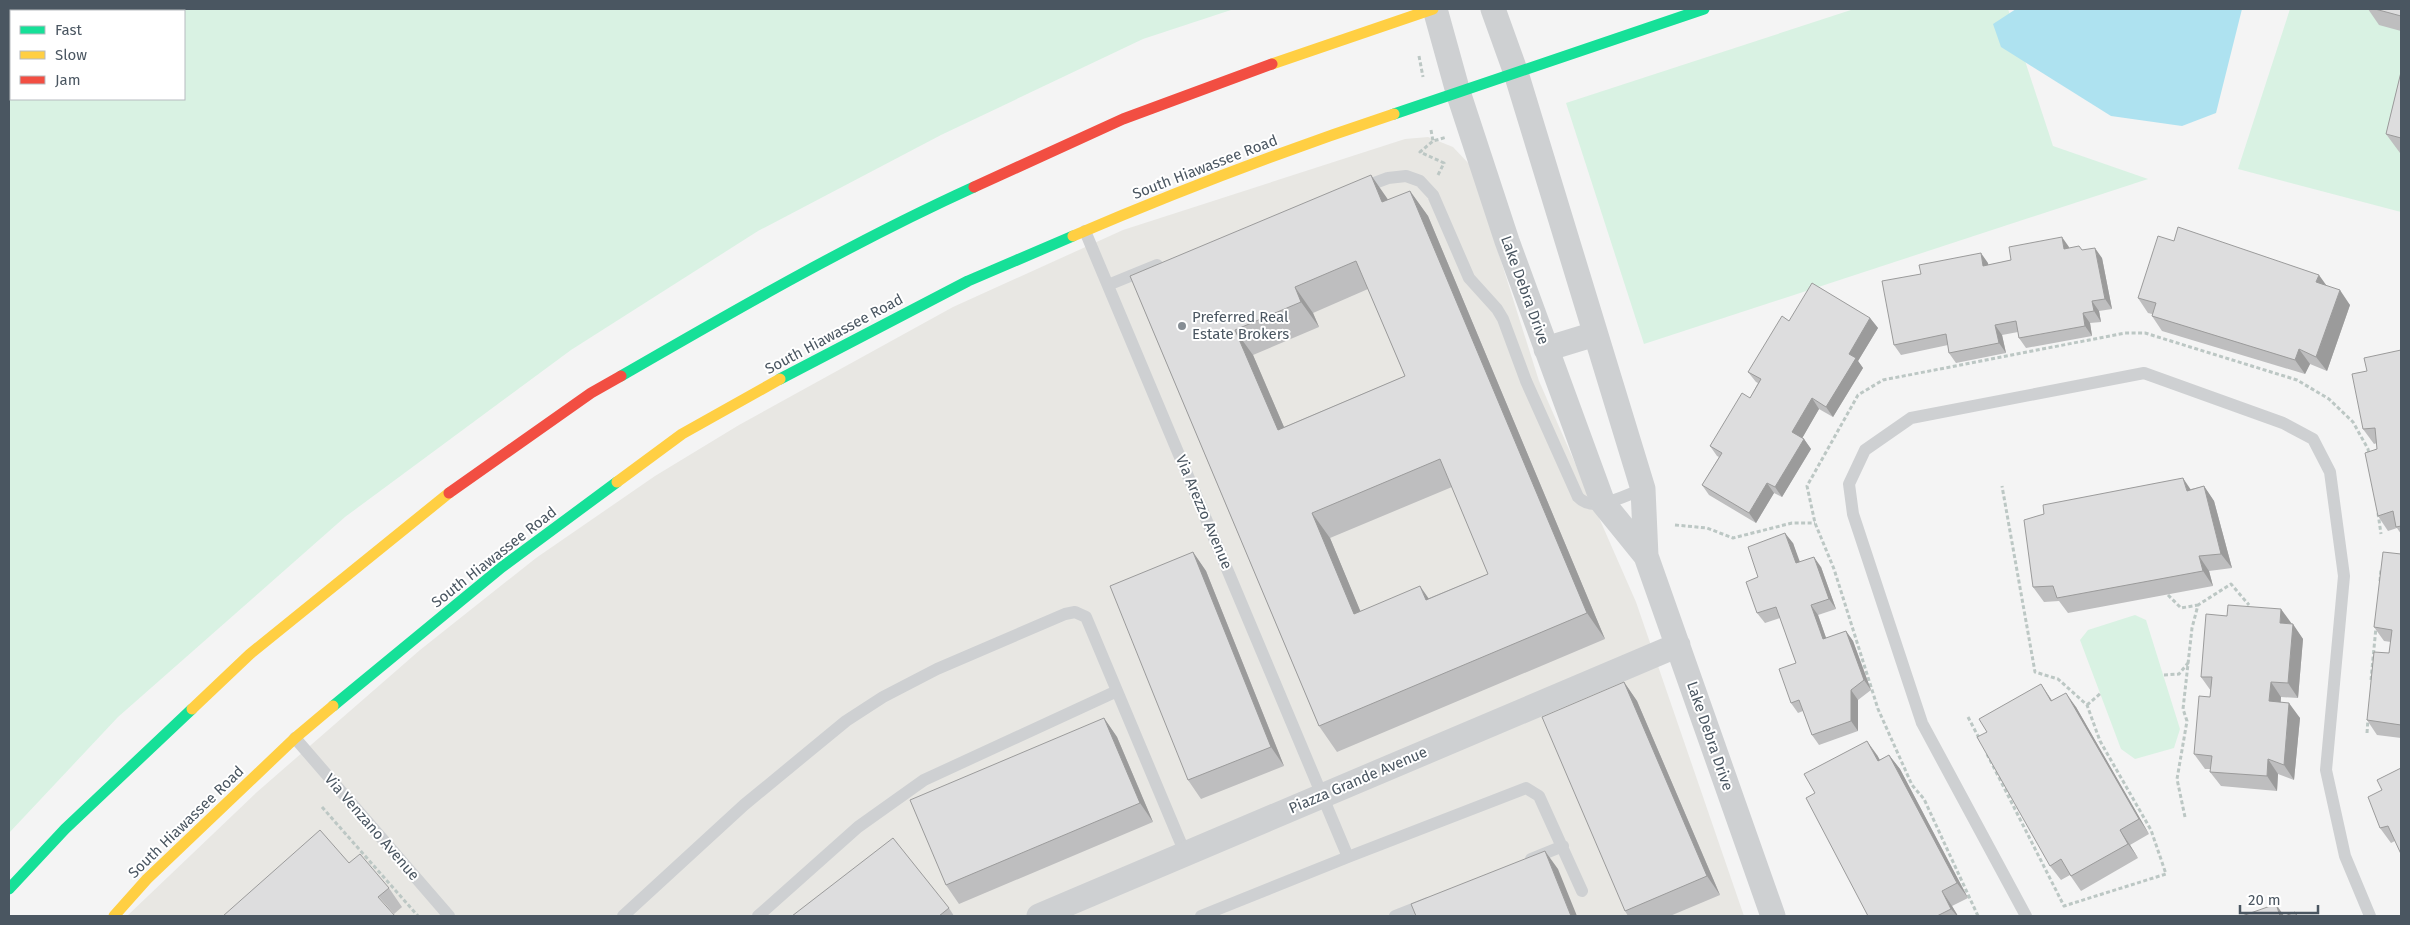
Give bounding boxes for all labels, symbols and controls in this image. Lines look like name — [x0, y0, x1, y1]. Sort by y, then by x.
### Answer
legend — [10, 10, 185, 100]
text: Fast — [55, 21, 82, 39]
text: Slow — [55, 46, 87, 64]
text: Jam — [55, 71, 81, 89]
street label: South Hiawassee Road — [1130, 131, 1280, 203]
street label: Lake Debra Drive — [1497, 233, 1553, 347]
street label: South Hiawassee Road — [762, 290, 906, 378]
place label: Preferred Real Estate Brokers — [1192, 308, 1289, 343]
marker: Preferred Real Estate Brokers — [1176, 320, 1188, 332]
street label: Via Arezzo Avenue — [1172, 452, 1236, 572]
street label: South Hiawassee Road — [428, 503, 560, 611]
street label: Lake Debra Drive — [1683, 679, 1737, 793]
street label: Piazza Grande Avenue — [1286, 743, 1430, 817]
street label: South Hiawassee Road — [124, 762, 248, 882]
street label: Via Venzano Avenue — [321, 770, 423, 884]
scale bar — [2240, 882, 2318, 914]
text: 20 m — [2248, 891, 2281, 909]

